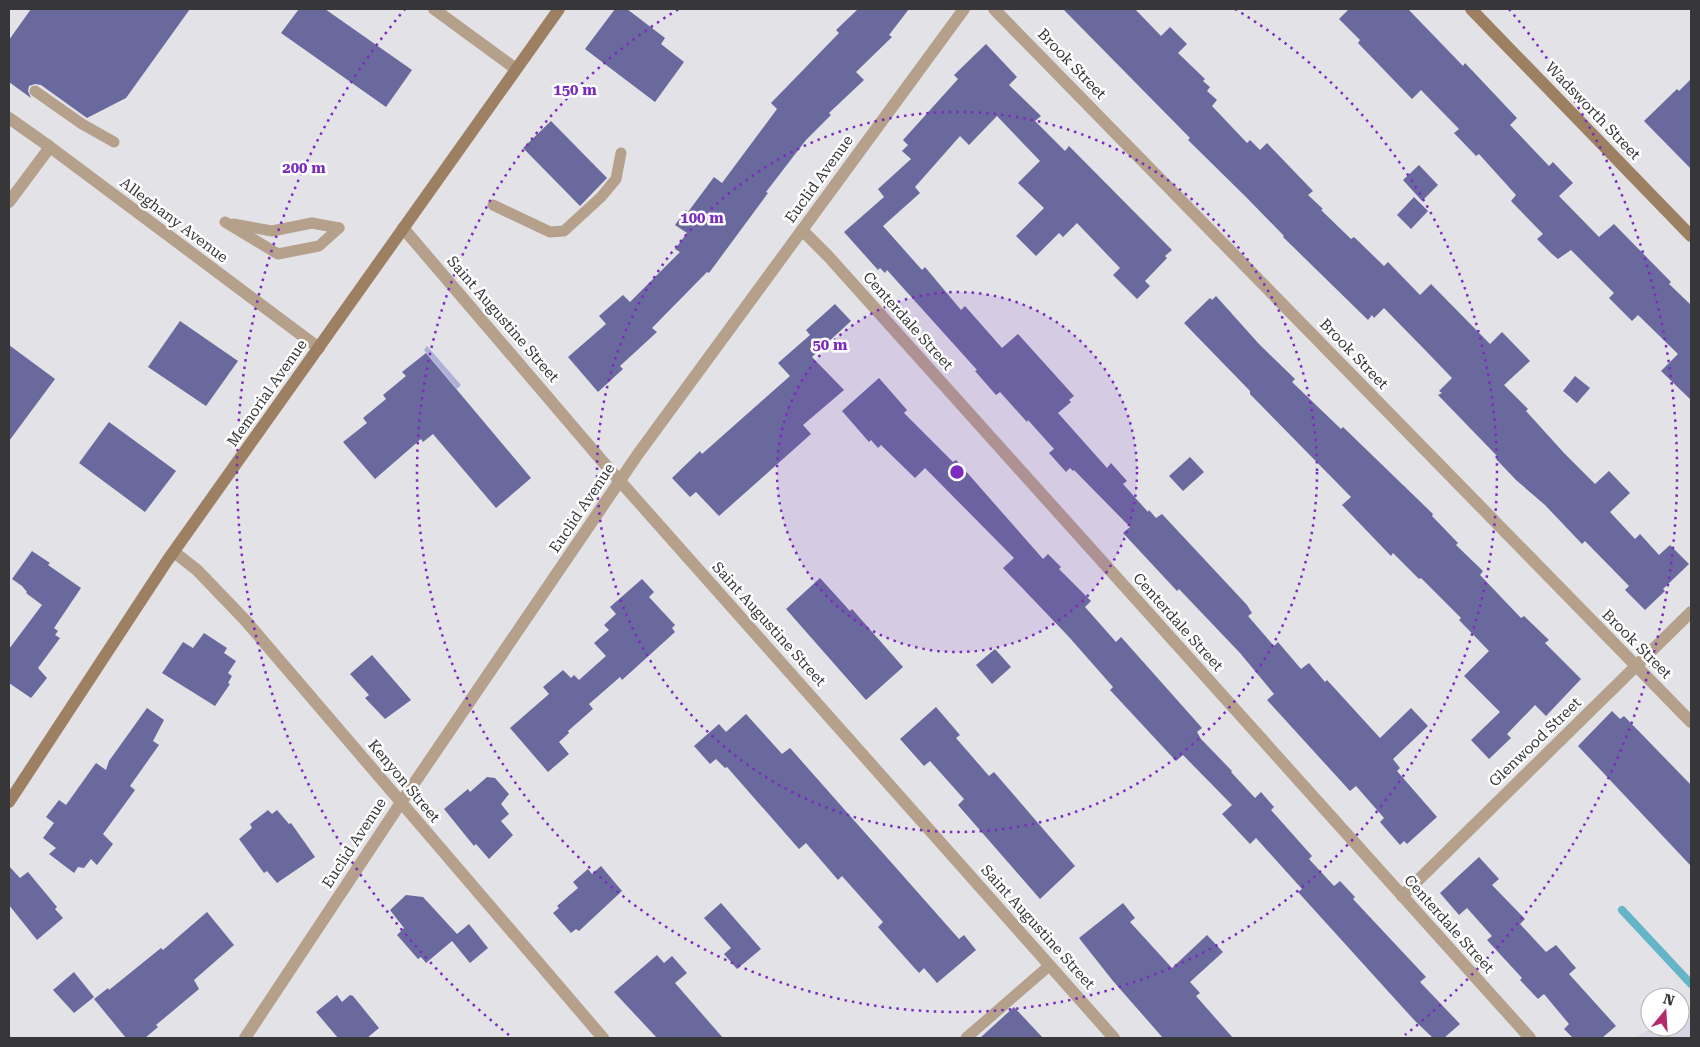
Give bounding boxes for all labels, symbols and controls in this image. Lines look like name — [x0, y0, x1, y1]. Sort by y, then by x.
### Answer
street label: Brook Street — [1034, 25, 1110, 103]
street label: Wadsworth Street — [1542, 58, 1645, 164]
text: 150 m — [553, 81, 597, 99]
street label: Euclid Avenue — [781, 132, 857, 226]
text: 200 m — [282, 159, 326, 177]
street label: Alleghany Avenue — [116, 174, 232, 266]
text: 100 m — [680, 209, 724, 227]
street label: Saint Augustine Street — [443, 252, 563, 386]
street label: Centerdale Street — [859, 268, 957, 374]
street label: Brook Street — [1316, 315, 1392, 393]
street label: Memorial Avenue — [223, 336, 311, 450]
text: 50 m — [812, 336, 848, 354]
street label: Euclid Avenue — [545, 460, 619, 556]
centre of rings — [948, 463, 966, 481]
street label: Saint Augustine Street — [708, 558, 830, 690]
street label: Centerdale Street — [1129, 569, 1227, 675]
street label: Brook Street — [1599, 606, 1676, 683]
street label: Glenwood Street — [1485, 693, 1585, 790]
street label: Kenyon Street — [364, 736, 444, 826]
street label: Euclid Avenue — [318, 795, 390, 891]
street label: Saint Augustine Street — [977, 861, 1099, 993]
street label: Centerdale Street — [1400, 871, 1498, 977]
north arrow — [1640, 987, 1690, 1037]
text: N — [1661, 990, 1677, 1009]

